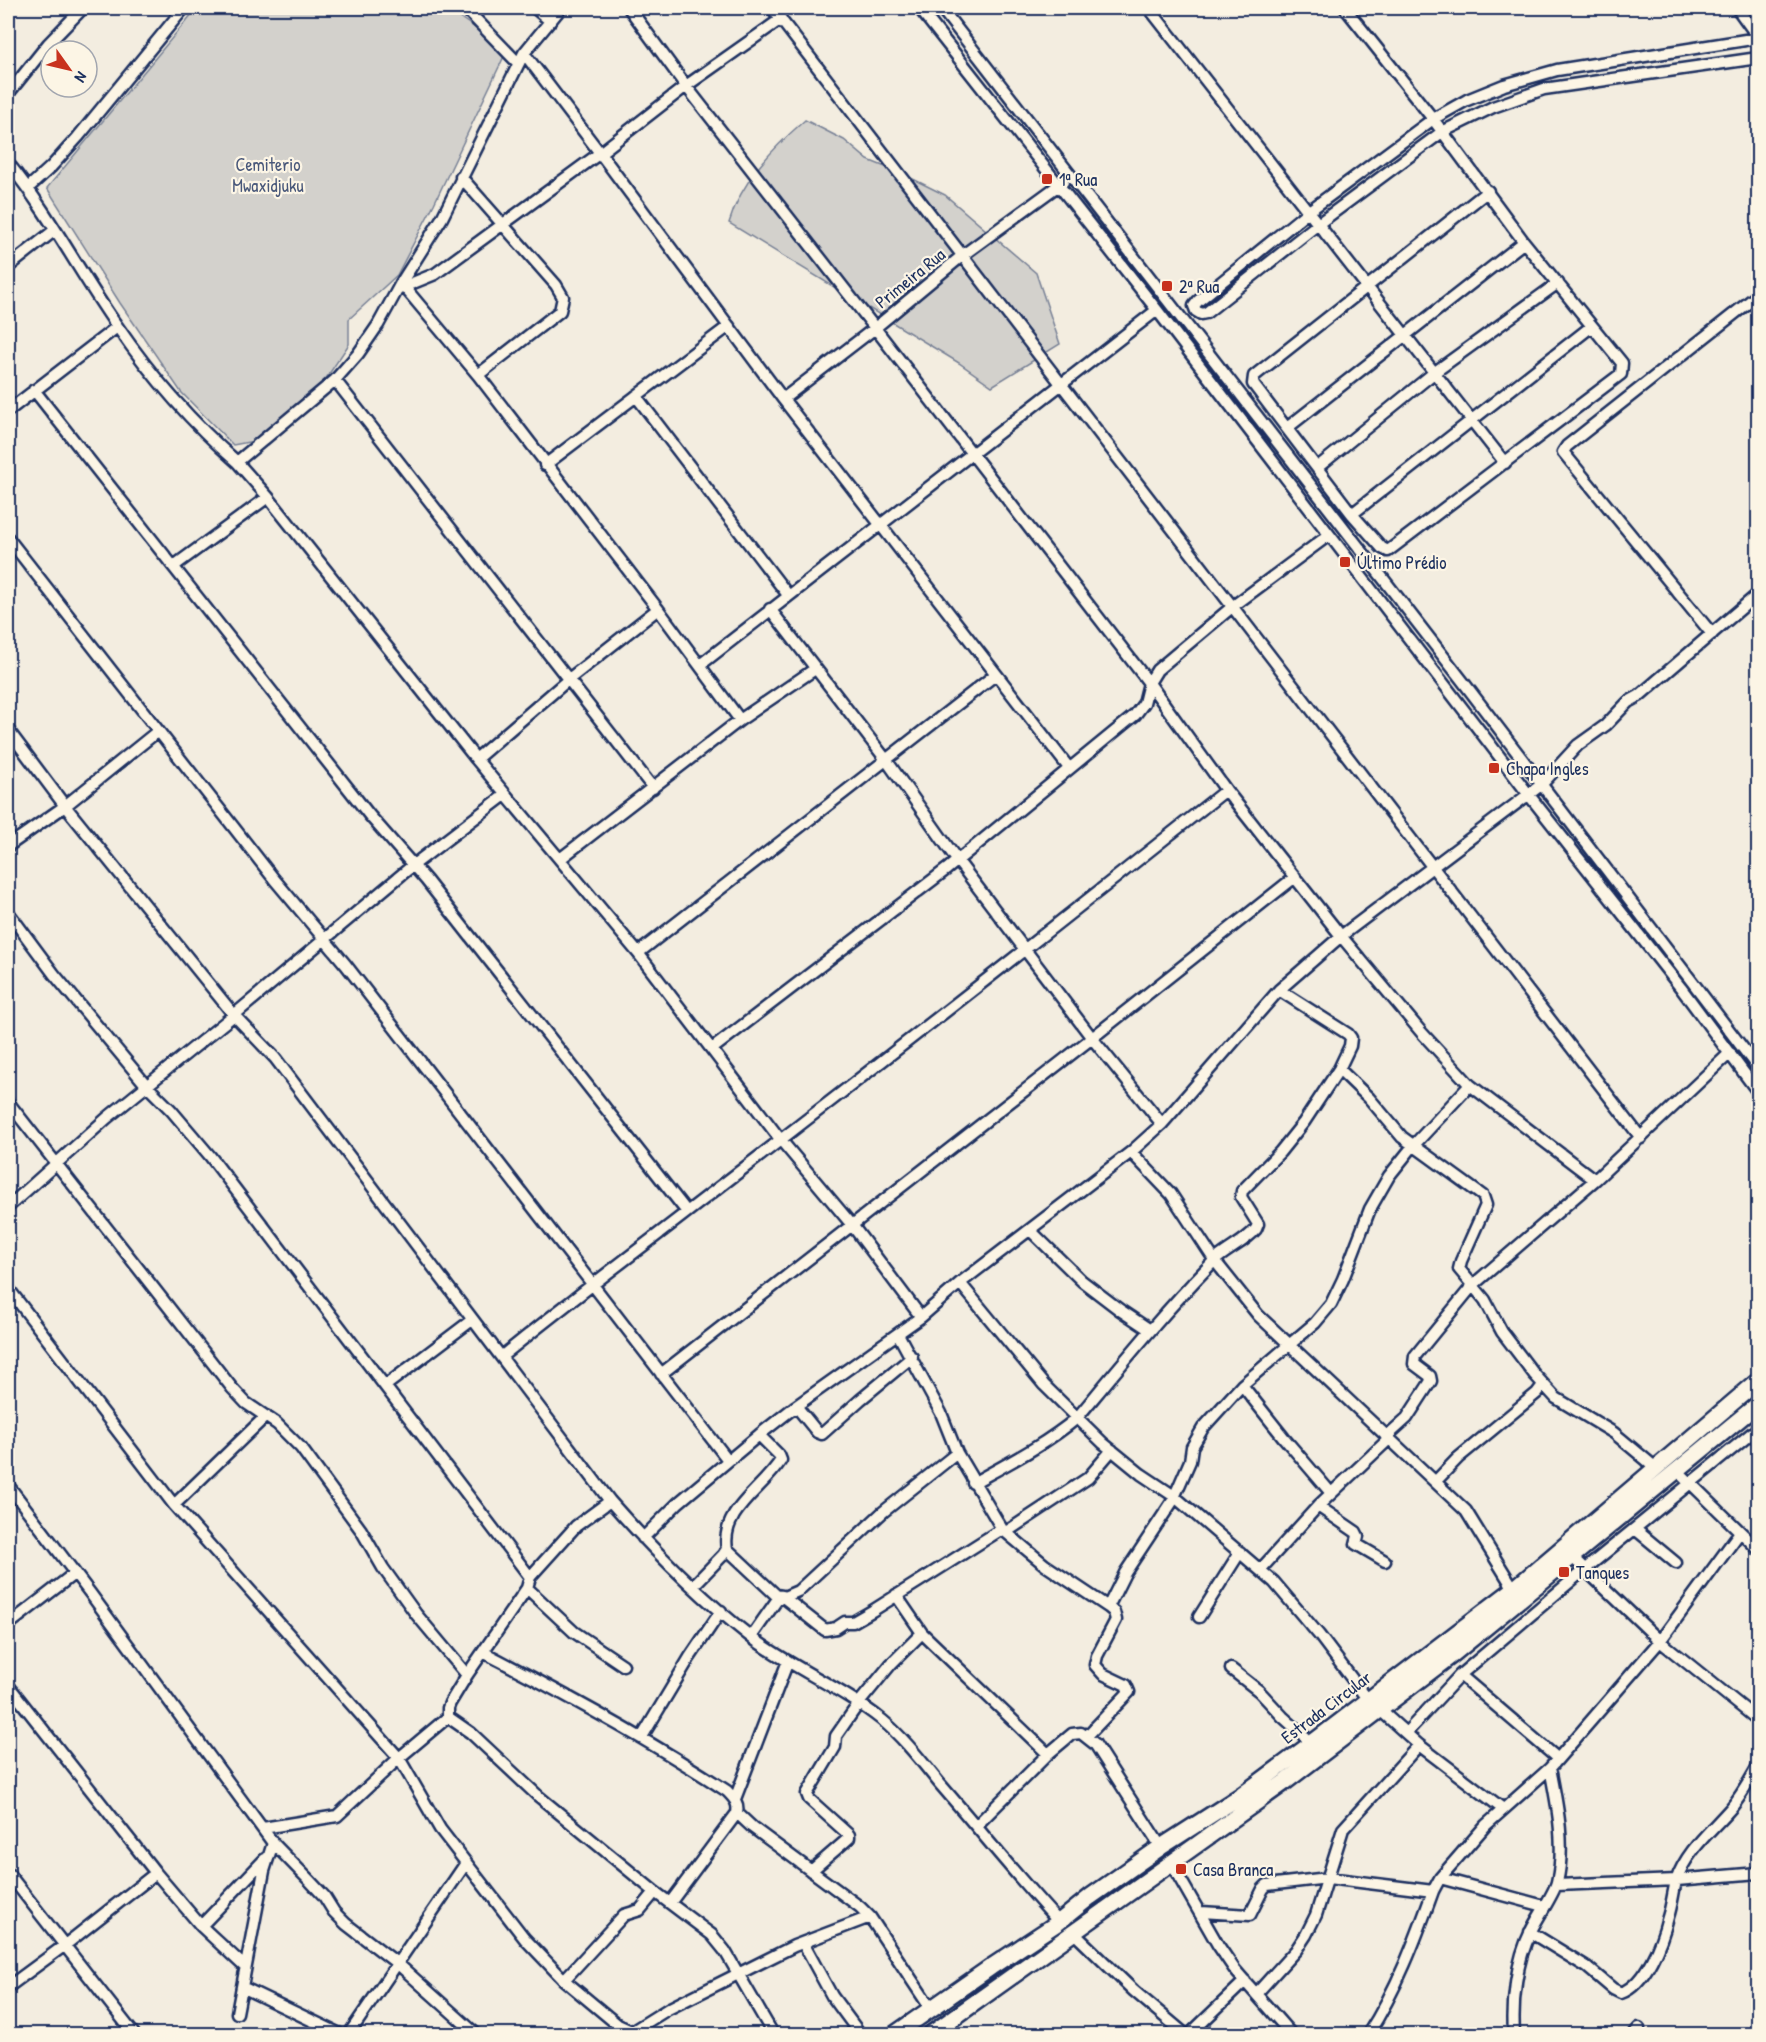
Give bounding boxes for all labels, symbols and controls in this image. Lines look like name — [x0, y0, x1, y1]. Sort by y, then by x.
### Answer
north arrow — [39, 39, 99, 99]
text: N — [70, 68, 93, 87]
park label: Cemiterio Mwaxidjuku — [232, 152, 304, 198]
place label: 1ª Rua — [1059, 167, 1097, 192]
marker: 1ª Rua — [1040, 172, 1054, 186]
street label: Primeira Rua — [870, 242, 950, 314]
place label: 2ª Rua — [1179, 274, 1219, 299]
marker: 2ª Rua — [1160, 279, 1174, 293]
place label: Último Prédio — [1357, 550, 1447, 575]
marker: Último Prédio — [1338, 555, 1352, 569]
place label: Chapa Ingles — [1506, 756, 1589, 781]
marker: Chapa Ingles — [1487, 761, 1501, 775]
place label: Tanques — [1576, 1560, 1629, 1585]
marker: Tanques — [1557, 1565, 1571, 1579]
street label: Estrada Circular — [1276, 1665, 1376, 1749]
place label: Casa Branca — [1193, 1857, 1273, 1882]
marker: Casa Branca — [1174, 1862, 1188, 1876]

